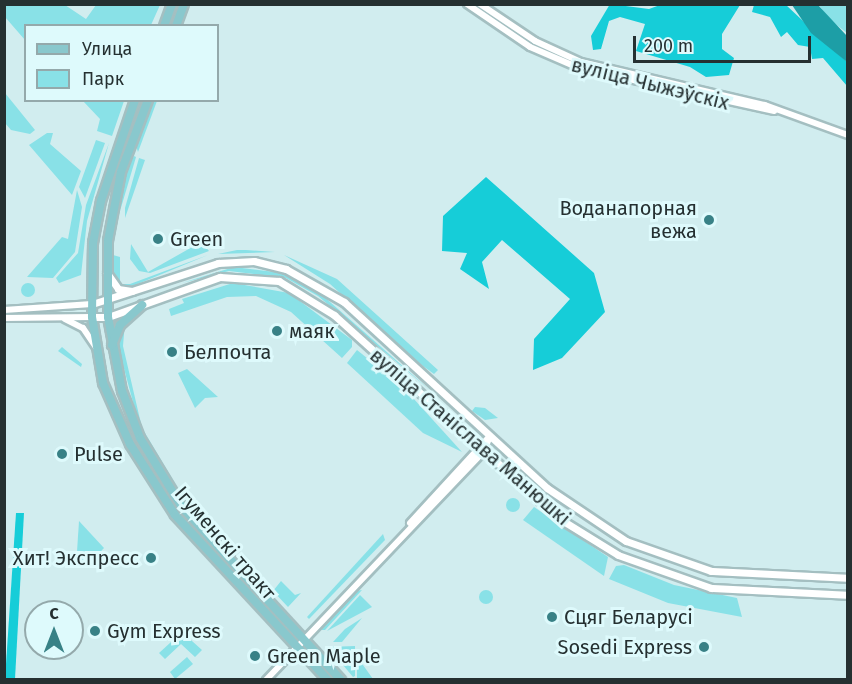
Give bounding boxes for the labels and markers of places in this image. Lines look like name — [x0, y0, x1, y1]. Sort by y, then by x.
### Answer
place label: Воданапорная вежа — [559, 196, 697, 243]
marker: Воданапорная вежа — [702, 213, 716, 227]
place label: Green — [170, 227, 223, 251]
marker: Green — [151, 232, 165, 246]
place label: маяк — [289, 319, 335, 343]
marker: маяк — [270, 324, 284, 338]
place label: Белпочта — [184, 340, 271, 364]
marker: Белпочта — [165, 345, 179, 359]
place label: Pulse — [74, 442, 123, 466]
marker: Pulse — [55, 447, 69, 461]
place label: Хит! Экспресс — [13, 546, 139, 570]
marker: Хит! Экспресс — [144, 551, 158, 565]
place label: Сцяг Беларусі — [564, 605, 693, 629]
marker: Сцяг Беларусі — [545, 610, 559, 624]
place label: Gym Express — [107, 619, 221, 643]
marker: Gym Express — [88, 624, 102, 638]
place label: Sosedi Express — [558, 635, 692, 659]
marker: Sosedi Express — [697, 640, 711, 654]
place label: Green Maple — [267, 644, 381, 668]
marker: Green Maple — [248, 649, 262, 663]

